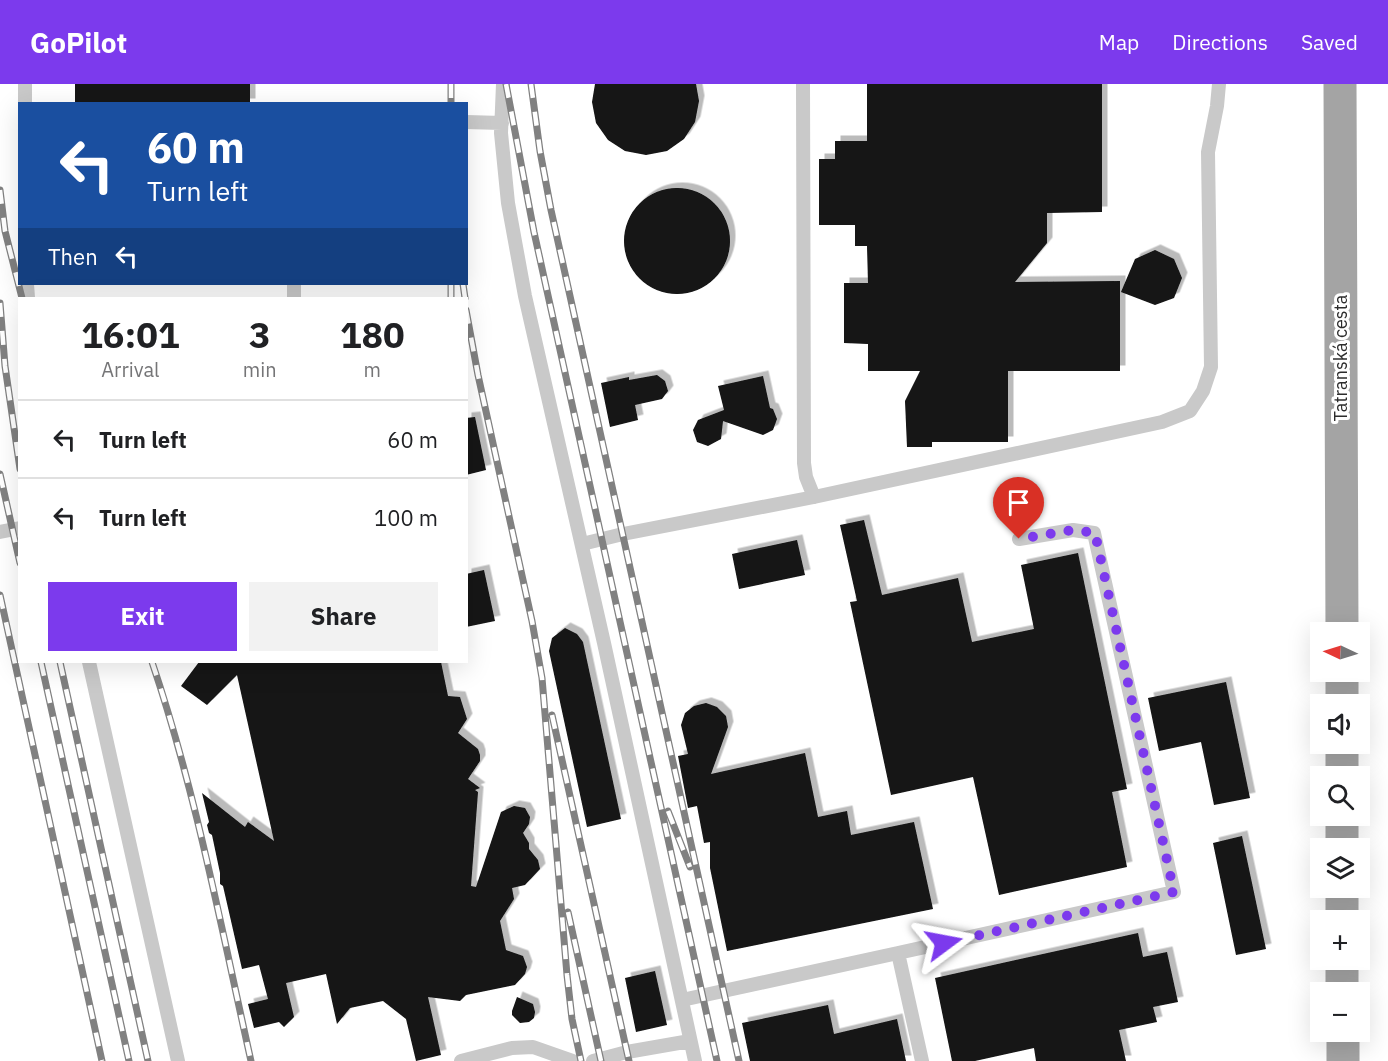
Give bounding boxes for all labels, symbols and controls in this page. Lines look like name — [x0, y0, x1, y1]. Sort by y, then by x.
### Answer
text: GoPilot — [30, 24, 127, 61]
text: Map — [1099, 28, 1139, 56]
text: Directions — [1172, 28, 1268, 56]
text: Saved — [1301, 28, 1358, 56]
text: 60 m — [147, 120, 245, 175]
icon: left — [48, 126, 126, 204]
text: Turn left — [147, 173, 248, 208]
icon: left — [110, 240, 143, 273]
text: Then — [48, 242, 98, 271]
street label: Tatranská cesta — [1329, 294, 1352, 421]
text: 16:01 — [81, 311, 180, 358]
text: 3 — [249, 311, 271, 358]
text: 180 — [340, 311, 405, 358]
text: Arrival — [101, 356, 160, 383]
text: min — [243, 356, 277, 383]
text: m — [364, 356, 381, 383]
icon: left — [48, 423, 81, 456]
text: Turn left — [99, 425, 187, 454]
text: 60 m — [387, 425, 438, 454]
pin — [993, 477, 1044, 539]
icon: arrive — [1002, 486, 1035, 519]
icon: left — [48, 501, 81, 534]
text: Turn left — [99, 503, 187, 532]
text: 100 m — [374, 503, 438, 532]
button: Exit — [48, 582, 237, 651]
button: Share — [249, 582, 438, 651]
north arrow — [1310, 622, 1370, 682]
map controls — [1310, 622, 1370, 1042]
button: sound — [1310, 694, 1370, 754]
button: search — [1310, 766, 1370, 826]
button: layers — [1310, 838, 1370, 898]
button: + — [1310, 910, 1370, 970]
position arrow — [912, 911, 976, 975]
button: − — [1310, 982, 1370, 1042]

